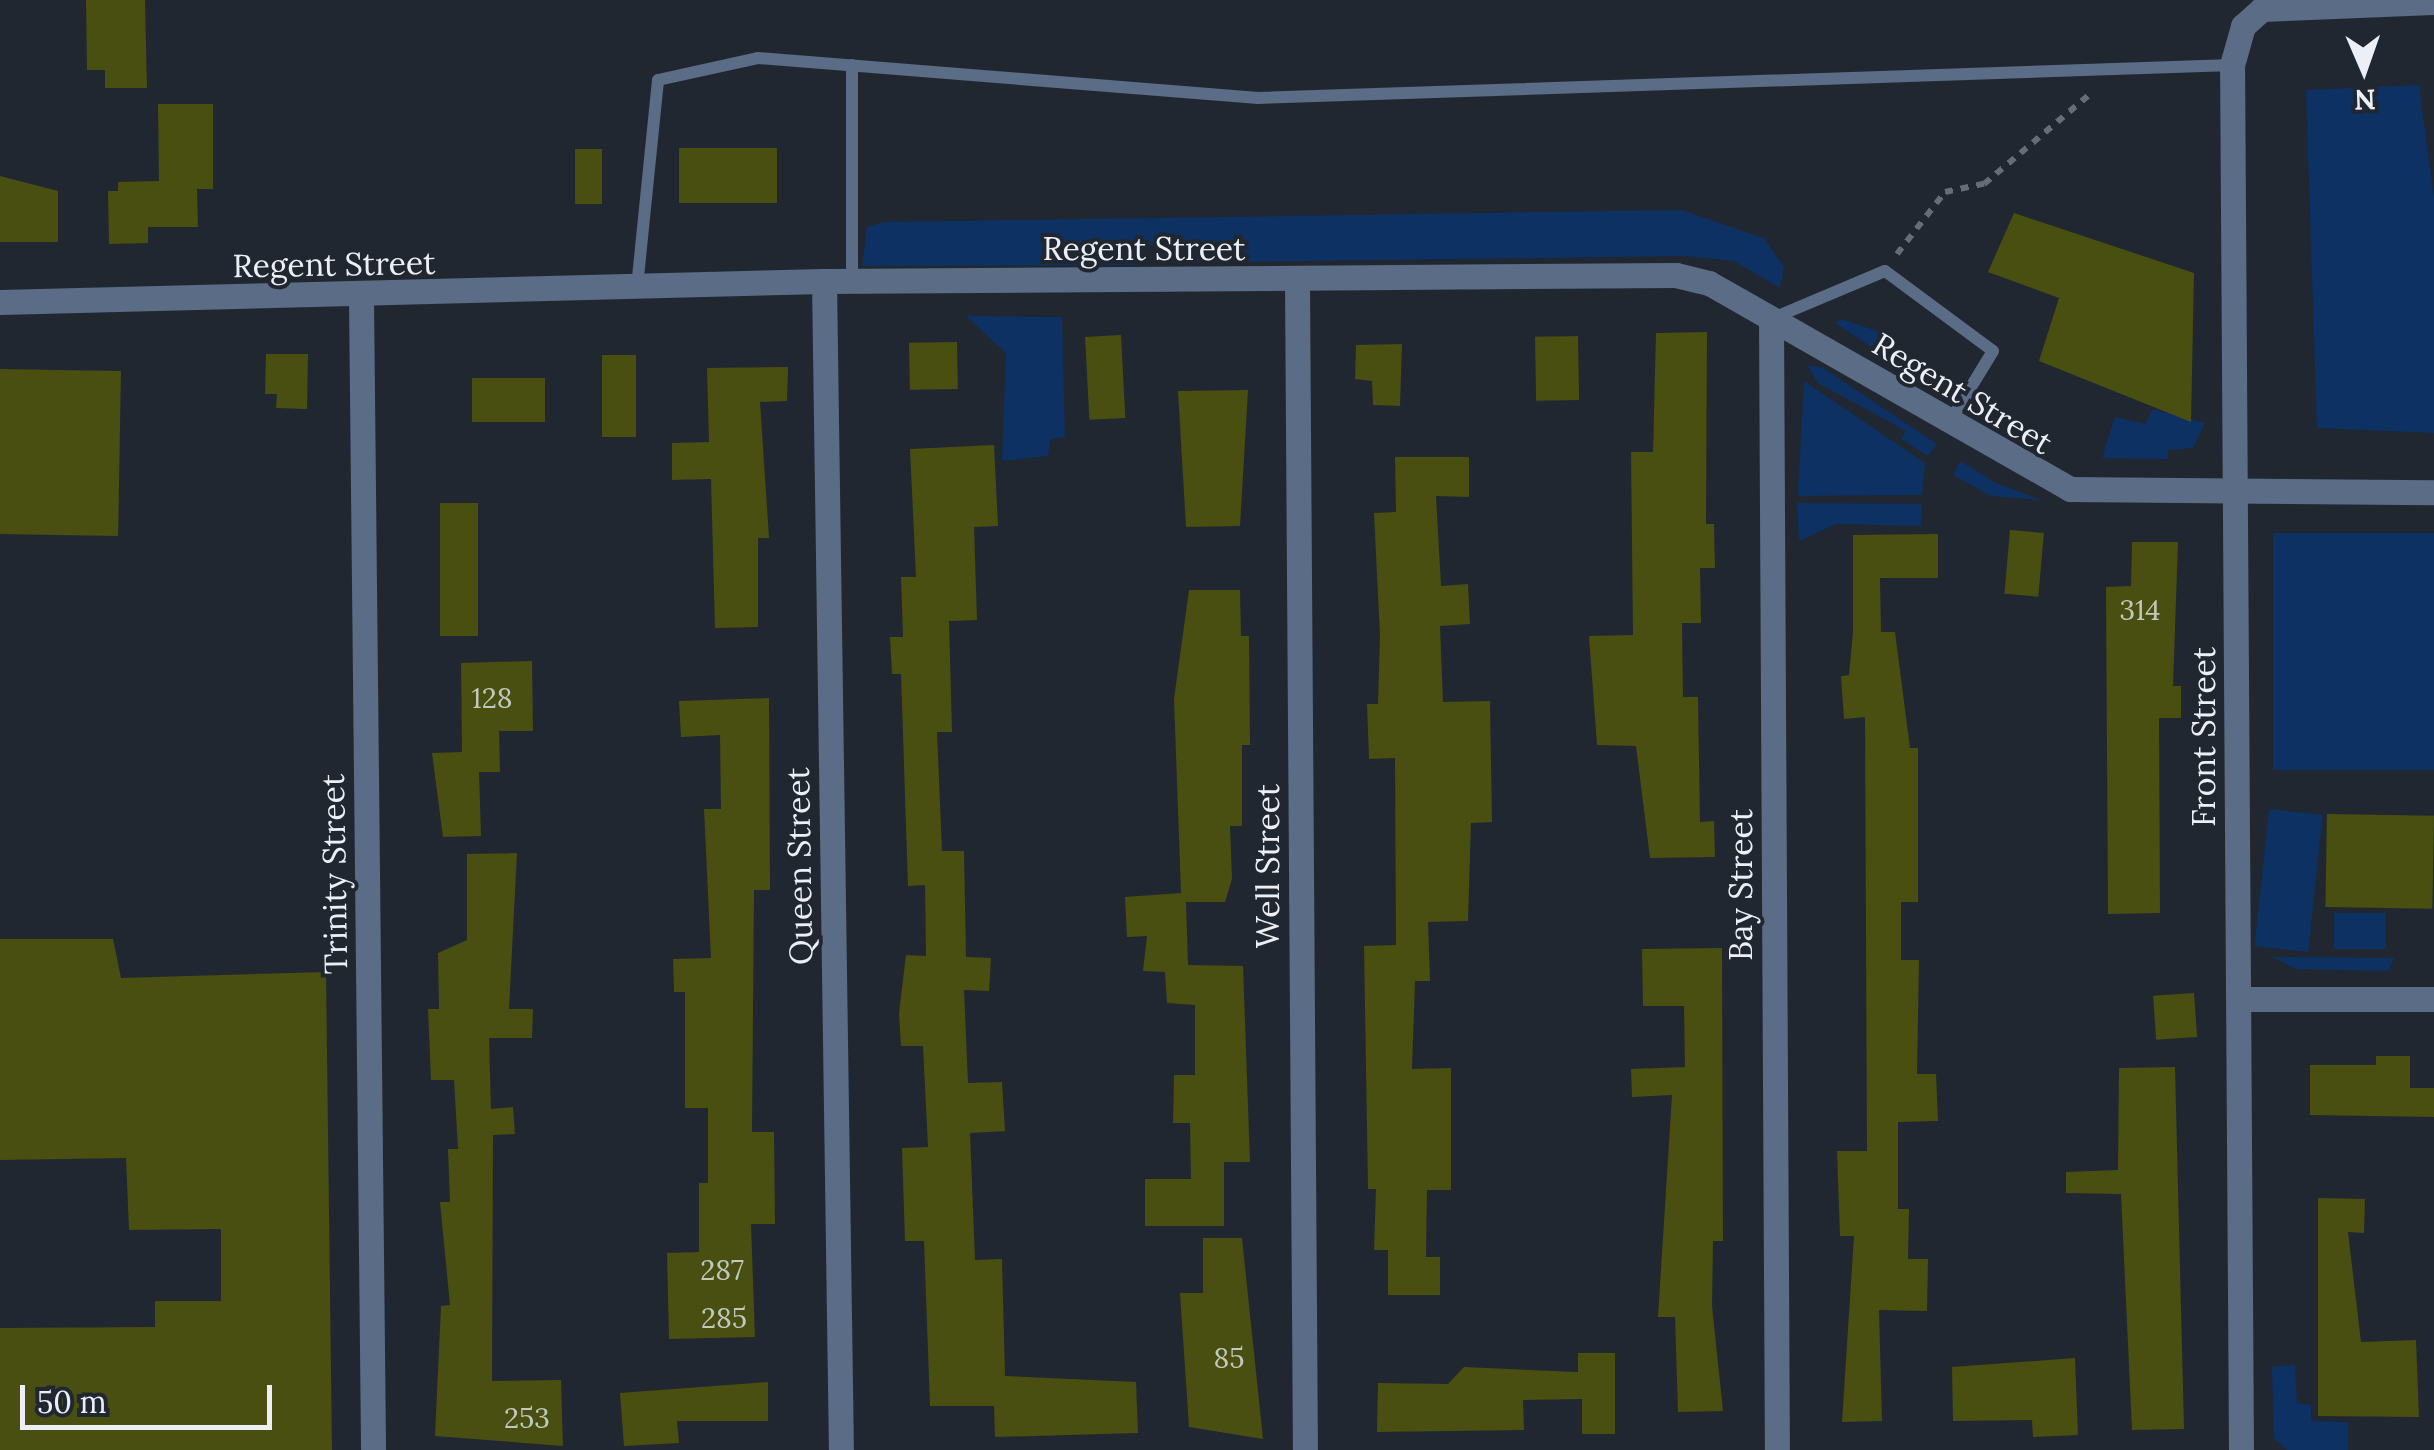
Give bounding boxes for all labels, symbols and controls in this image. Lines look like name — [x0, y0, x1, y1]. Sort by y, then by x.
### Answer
north arrow — [2314, 20, 2414, 120]
text: N — [2354, 82, 2376, 118]
street label: Regent Street — [1043, 230, 1245, 268]
street label: Regent Street — [232, 244, 436, 286]
street label: Regent Street — [1865, 325, 2059, 463]
house number: 314 — [2120, 593, 2160, 627]
street label: Front Street — [2185, 647, 2223, 827]
house number: 128 — [472, 681, 512, 715]
street label: Queen Street — [779, 767, 821, 965]
street label: Trinity Street — [314, 774, 356, 974]
street label: Well Street — [1249, 784, 1287, 948]
street label: Bay Street — [1722, 809, 1760, 961]
house number: 287 — [700, 1253, 744, 1287]
house number: 285 — [701, 1301, 747, 1335]
house number: 85 — [1214, 1341, 1244, 1375]
scale bar — [25, 1365, 278, 1427]
text: 50 m — [37, 1383, 107, 1421]
house number: 253 — [504, 1401, 550, 1435]

